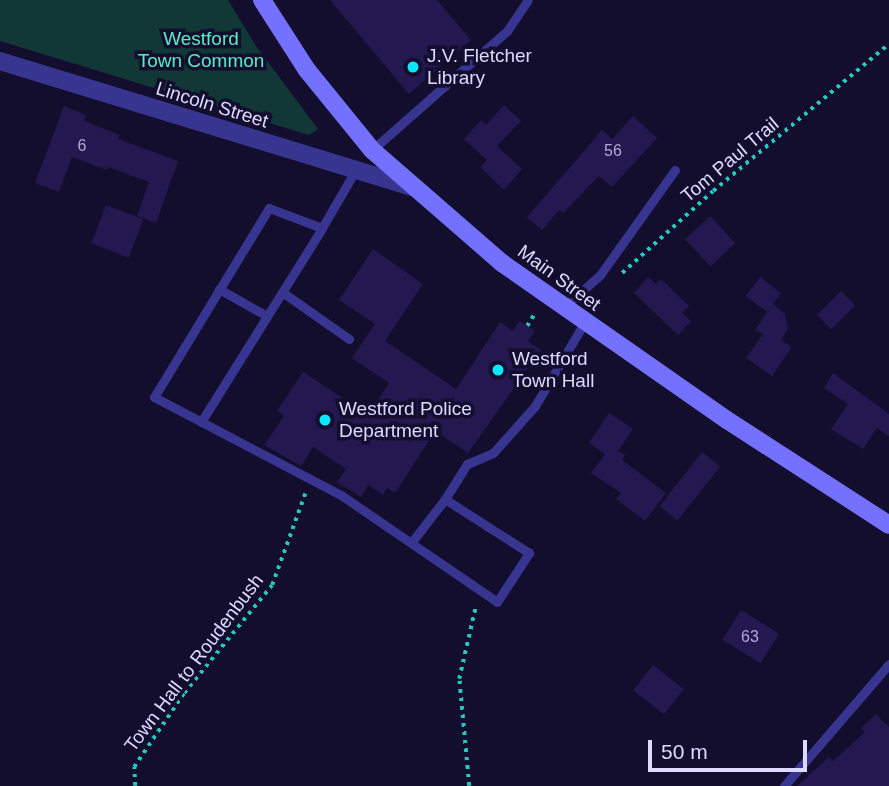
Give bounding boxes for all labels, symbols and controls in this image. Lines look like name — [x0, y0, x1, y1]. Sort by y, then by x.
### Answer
park label: Westford Town Common — [138, 28, 264, 72]
place label: J.V. Fletcher Library — [427, 45, 532, 89]
marker: J.V. Fletcher Library — [405, 59, 421, 75]
street label: Lincoln Street — [153, 77, 271, 133]
street label: Tom Paul Trail — [676, 112, 784, 208]
house number: 6 — [78, 136, 86, 156]
house number: 56 — [604, 141, 622, 161]
street label: Main Street — [513, 240, 605, 316]
place label: Westford Town Hall — [512, 348, 594, 392]
marker: Westford Town Hall — [490, 362, 506, 378]
place label: Westford Police Department — [339, 398, 472, 442]
marker: Westford Police Department — [317, 412, 333, 428]
street label: Town Hall to Roudenbush — [120, 570, 268, 756]
house number: 63 — [741, 627, 759, 647]
scale bar — [651, 726, 810, 770]
text: 50 m — [661, 740, 708, 763]

